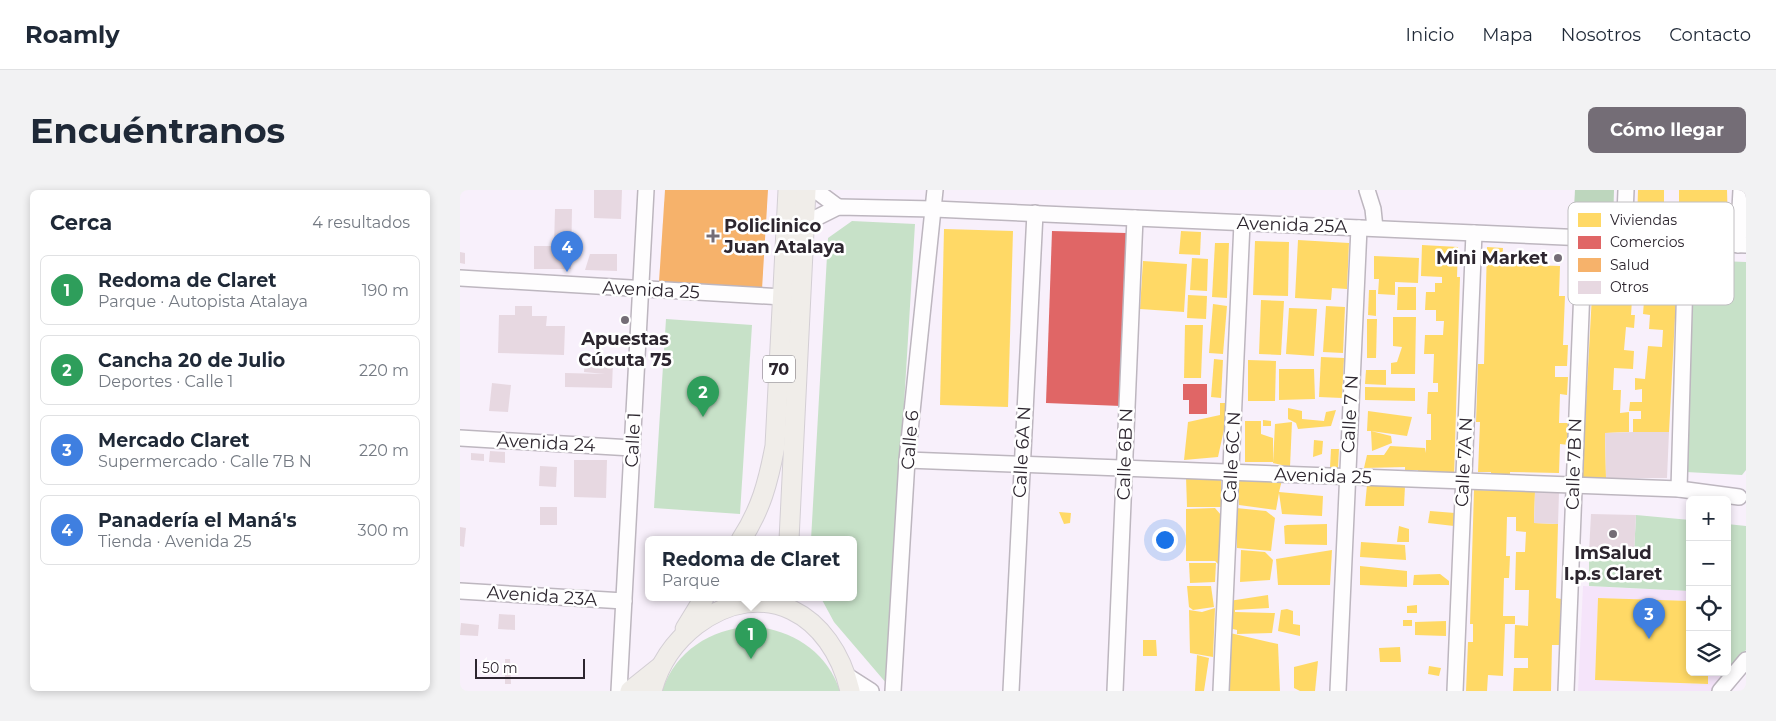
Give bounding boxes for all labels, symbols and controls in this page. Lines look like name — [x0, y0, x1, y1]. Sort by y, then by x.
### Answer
text: Roamly — [25, 20, 120, 49]
text: Inicio — [1406, 24, 1454, 46]
text: Mapa — [1482, 24, 1533, 46]
text: Nosotros — [1561, 24, 1641, 46]
text: Contacto — [1669, 24, 1751, 46]
button: Cómo llegar — [1588, 107, 1746, 153]
text: Encuéntranos — [30, 109, 285, 152]
legend — [1568, 202, 1734, 305]
text: Cerca — [50, 210, 112, 235]
text: Viviendas — [1610, 211, 1677, 229]
street label: Avenida 25A — [1236, 212, 1348, 238]
text: 4 resultados — [312, 213, 410, 232]
place label: Policlinico Juan Atalaya — [723, 215, 845, 258]
marker: Policlinico Juan Atalaya — [706, 229, 720, 243]
pin: 4 — [551, 231, 583, 272]
text: Comercios — [1610, 233, 1684, 251]
place label: Mini Market — [1436, 247, 1548, 269]
marker: Mini Market — [1552, 252, 1564, 264]
text: Salud — [1610, 256, 1650, 274]
text: Redoma de Claret — [98, 269, 277, 292]
street label: Avenida 25 — [602, 276, 700, 304]
text: Otros — [1610, 278, 1649, 296]
text: 1 — [64, 281, 70, 300]
text: 190 m — [362, 281, 409, 300]
text: Parque · Autopista Atalaya — [98, 292, 308, 311]
marker: Apuestas Cúcuta 75 — [619, 314, 631, 326]
place label: Apuestas Cúcuta 75 — [578, 328, 672, 371]
text: Cancha 20 de Julio — [98, 349, 285, 372]
road number: 70 — [763, 355, 795, 382]
text: 2 — [62, 361, 72, 380]
text: 220 m — [359, 361, 409, 380]
text: Deportes · Calle 1 — [98, 372, 233, 391]
street label: Calle 7 N — [1337, 374, 1363, 454]
pin: 2 — [687, 376, 719, 417]
street label: Calle 6A N — [1009, 406, 1035, 498]
street label: Calle 6B N — [1112, 407, 1138, 501]
street label: Calle 6 — [896, 409, 924, 471]
street label: Calle 6C N — [1219, 411, 1245, 503]
street label: Calle 1 — [621, 412, 645, 468]
street label: Calle 7A N — [1451, 416, 1477, 508]
street label: Calle 7B N — [1561, 418, 1587, 510]
text: Mercado Claret — [98, 429, 250, 452]
street label: Avenida 24 — [496, 429, 596, 457]
text: 3 — [62, 441, 72, 460]
text: 220 m — [359, 441, 409, 460]
text: Supermercado · Calle 7B N — [98, 452, 312, 471]
street label: Avenida 25 — [1274, 463, 1372, 489]
map controls — [1686, 496, 1731, 676]
button: + — [1686, 496, 1731, 541]
text: Panadería el Maná's — [98, 509, 297, 532]
text: 4 — [61, 521, 73, 540]
text: 300 m — [358, 521, 409, 540]
your location — [1152, 527, 1178, 553]
marker: ImSalud I.p.s Claret — [1607, 528, 1619, 540]
text: Tienda · Avenida 25 — [98, 532, 252, 551]
popup — [645, 536, 857, 601]
button: − — [1686, 541, 1731, 586]
place label: ImSalud I.p.s Claret — [1564, 542, 1662, 585]
text: Redoma de Claret — [662, 548, 840, 571]
text: Parque — [662, 571, 720, 590]
street label: Avenida 23A — [486, 581, 598, 611]
button: locate — [1686, 586, 1731, 631]
pin: 3 — [1633, 598, 1665, 639]
pin: 1 — [735, 618, 767, 659]
button: layers — [1686, 631, 1731, 676]
scale bar — [475, 656, 585, 679]
text: 50 m — [482, 659, 518, 677]

